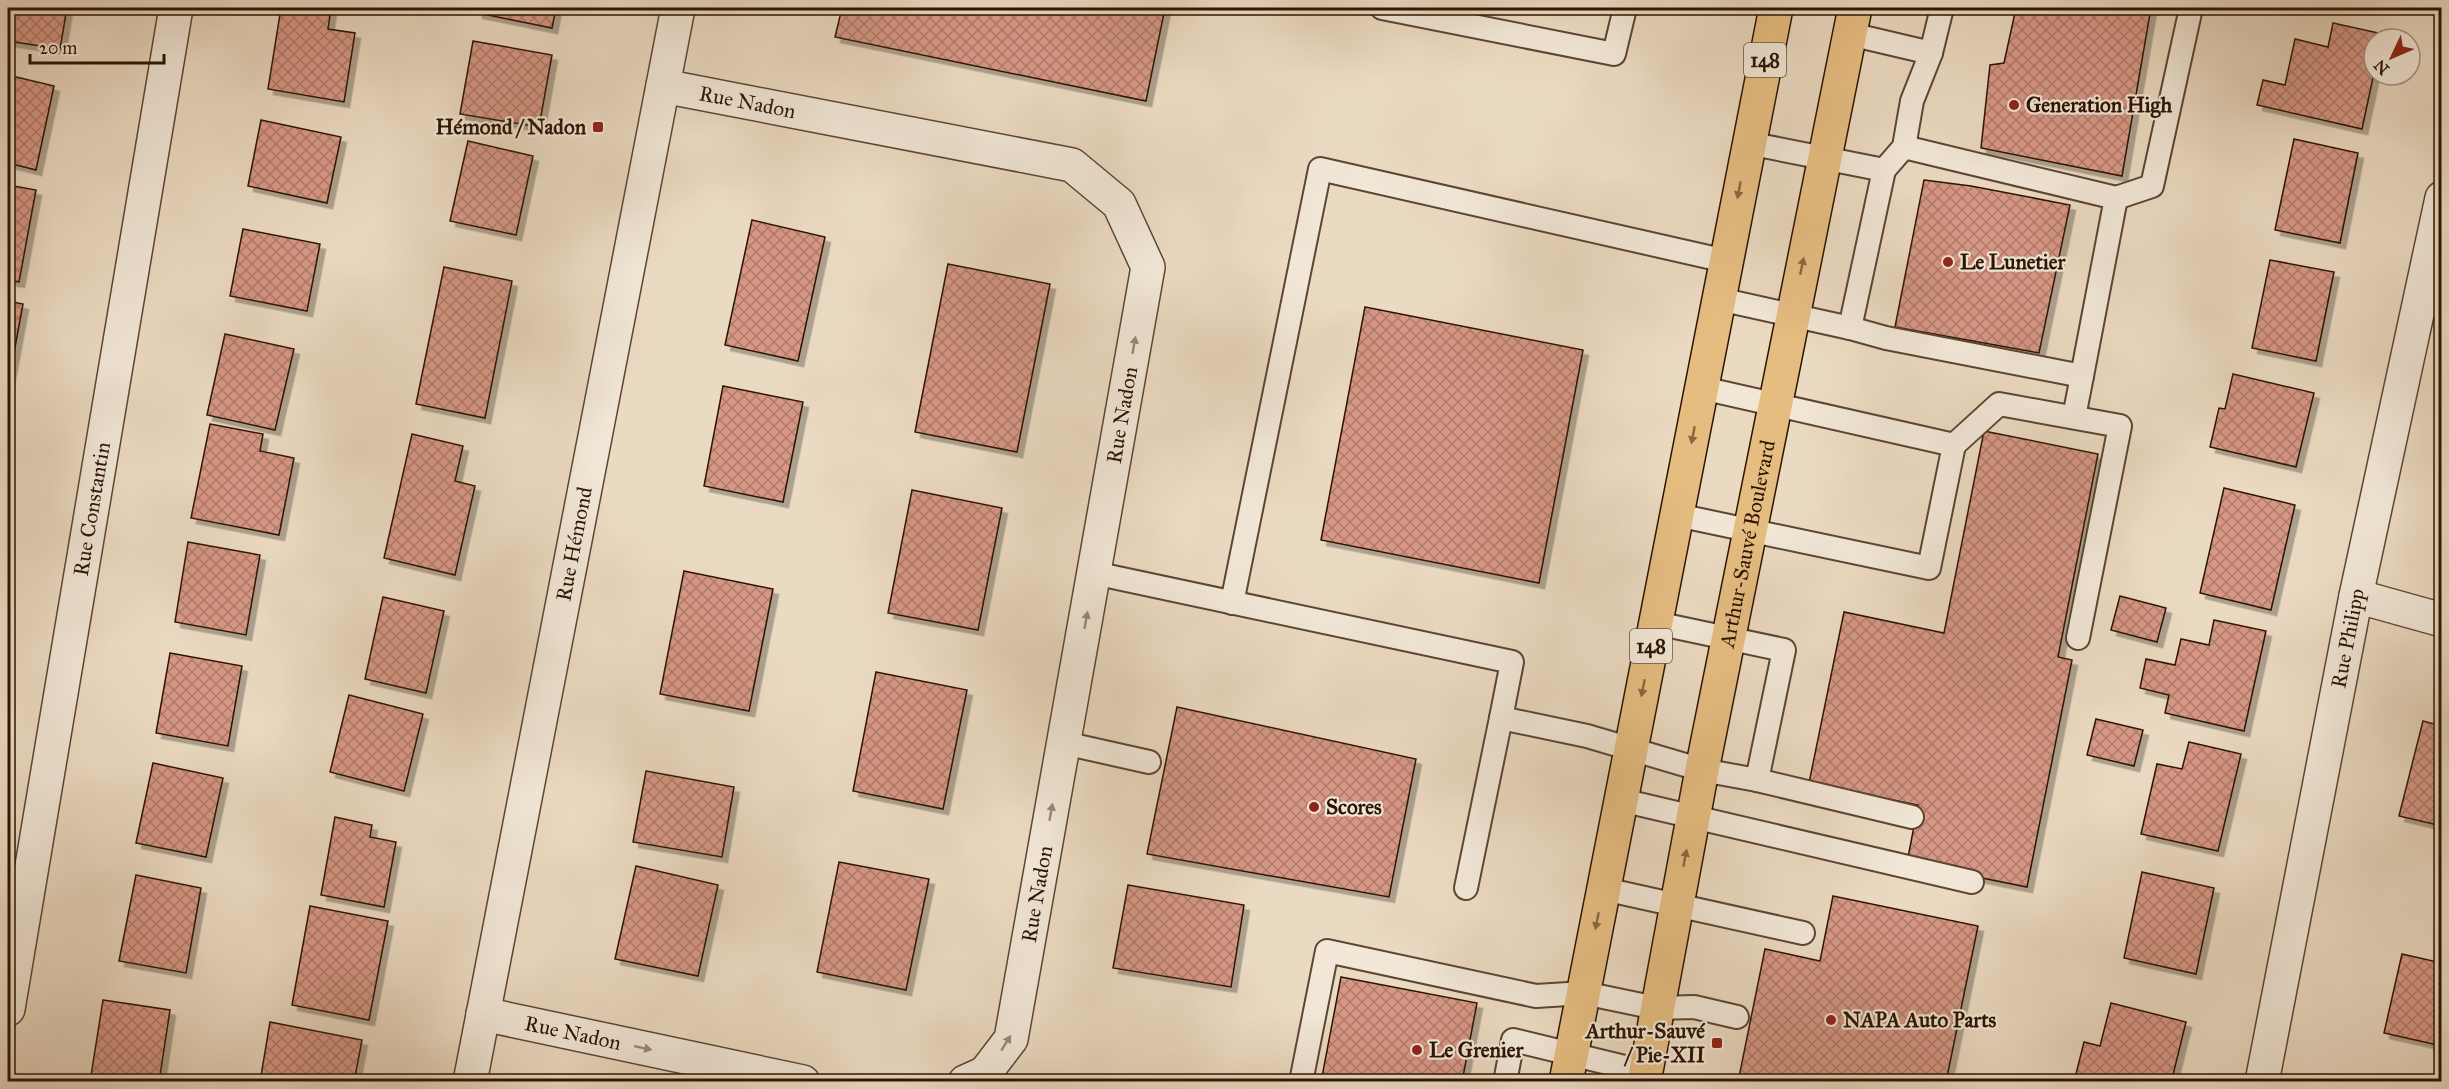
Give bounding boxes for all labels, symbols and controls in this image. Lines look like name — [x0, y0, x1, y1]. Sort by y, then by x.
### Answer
scale bar — [30, 27, 164, 65]
north arrow — [2362, 27, 2422, 87]
text: 20 m — [39, 37, 77, 59]
road number: 148 — [1744, 43, 1786, 77]
text: N — [2370, 55, 2393, 79]
street label: Rue Nadon — [697, 80, 798, 124]
place label: Generation High — [2026, 92, 2172, 118]
marker: Generation High — [2007, 98, 2021, 112]
place label: Hémond / Nadon — [436, 114, 587, 140]
marker: Hémond / Nadon — [591, 120, 605, 134]
one-way arrow — [1734, 181, 1743, 200]
place label: Le Lunetier — [1960, 249, 2066, 275]
marker: Le Lunetier — [1941, 255, 1955, 269]
one-way arrow — [1798, 256, 1807, 275]
one-way arrow — [1130, 335, 1139, 354]
street label: Rue Nadon — [1101, 365, 1143, 465]
one-way arrow — [1688, 425, 1697, 444]
street label: Arthur-Sauvé Boulevard — [1714, 437, 1781, 651]
street label: Rue Constantin — [68, 440, 116, 578]
street label: Rue Hémond — [550, 484, 598, 603]
street label: Rue Philipp — [2325, 586, 2370, 690]
one-way arrow — [1081, 610, 1090, 629]
road number: 148 — [1630, 629, 1672, 663]
one-way arrow — [1638, 679, 1647, 698]
place label: Scores — [1326, 794, 1382, 820]
marker: Scores — [1307, 800, 1321, 814]
one-way arrow — [1047, 802, 1056, 821]
street label: Rue Nadon — [1016, 844, 1058, 944]
one-way arrow — [1681, 848, 1690, 867]
one-way arrow — [1592, 911, 1601, 930]
place label: NAPA Auto Parts — [1843, 1007, 1997, 1033]
street label: Rue Nadon — [522, 1010, 624, 1056]
marker: NAPA Auto Parts — [1824, 1013, 1838, 1027]
place label: Arthur-Sauvé / Pie-XII — [1584, 1018, 1705, 1068]
one-way arrow — [1000, 1035, 1011, 1052]
marker: Arthur-Sauvé / Pie-XII — [1710, 1036, 1724, 1050]
place label: Le Grenier — [1429, 1037, 1524, 1063]
marker: Le Grenier — [1410, 1043, 1424, 1057]
one-way arrow — [634, 1044, 653, 1053]

